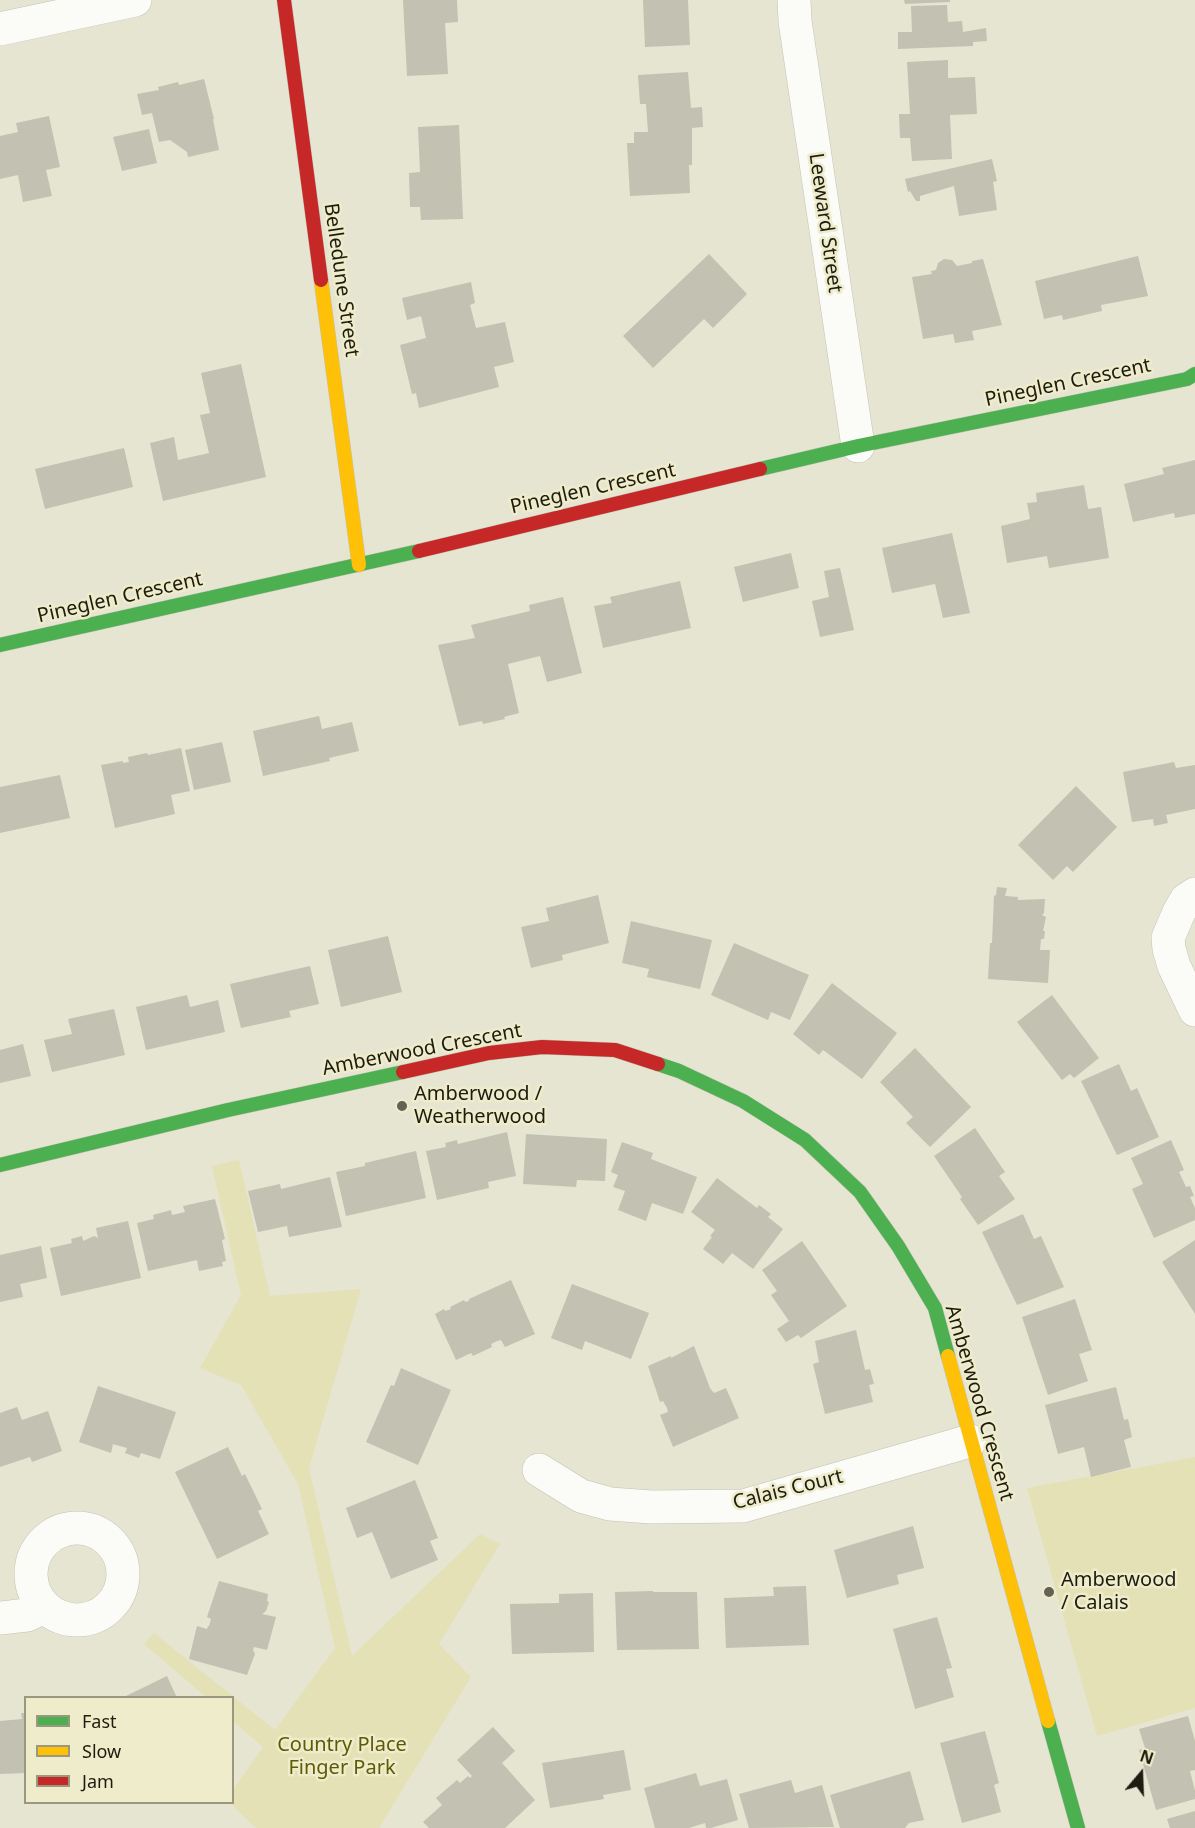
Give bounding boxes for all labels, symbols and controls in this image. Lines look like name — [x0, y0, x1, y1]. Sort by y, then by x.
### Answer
street label: Leeward Street — [803, 152, 847, 294]
street label: Belledune Street — [318, 201, 364, 359]
street label: Pineglen Crescent — [983, 354, 1153, 412]
street label: Pineglen Crescent — [508, 458, 678, 520]
street label: Pineglen Crescent — [35, 567, 205, 629]
street label: Amberwood Crescent — [320, 1019, 524, 1081]
place label: Amberwood / Weatherwood — [414, 1082, 546, 1129]
marker: Amberwood / Weatherwood — [395, 1099, 409, 1113]
street label: Amberwood Crescent — [940, 1302, 1018, 1504]
street label: Calais Court — [730, 1465, 846, 1515]
place label: Amberwood / Calais — [1061, 1568, 1177, 1615]
marker: Amberwood / Calais — [1042, 1585, 1056, 1599]
legend — [24, 1696, 234, 1804]
text: Fast — [82, 1709, 117, 1733]
park label: Country Place Finger Park — [277, 1733, 407, 1780]
text: Slow — [82, 1739, 121, 1763]
north arrow — [1111, 1744, 1171, 1804]
text: N — [1137, 1744, 1157, 1769]
text: Jam — [82, 1769, 114, 1793]

